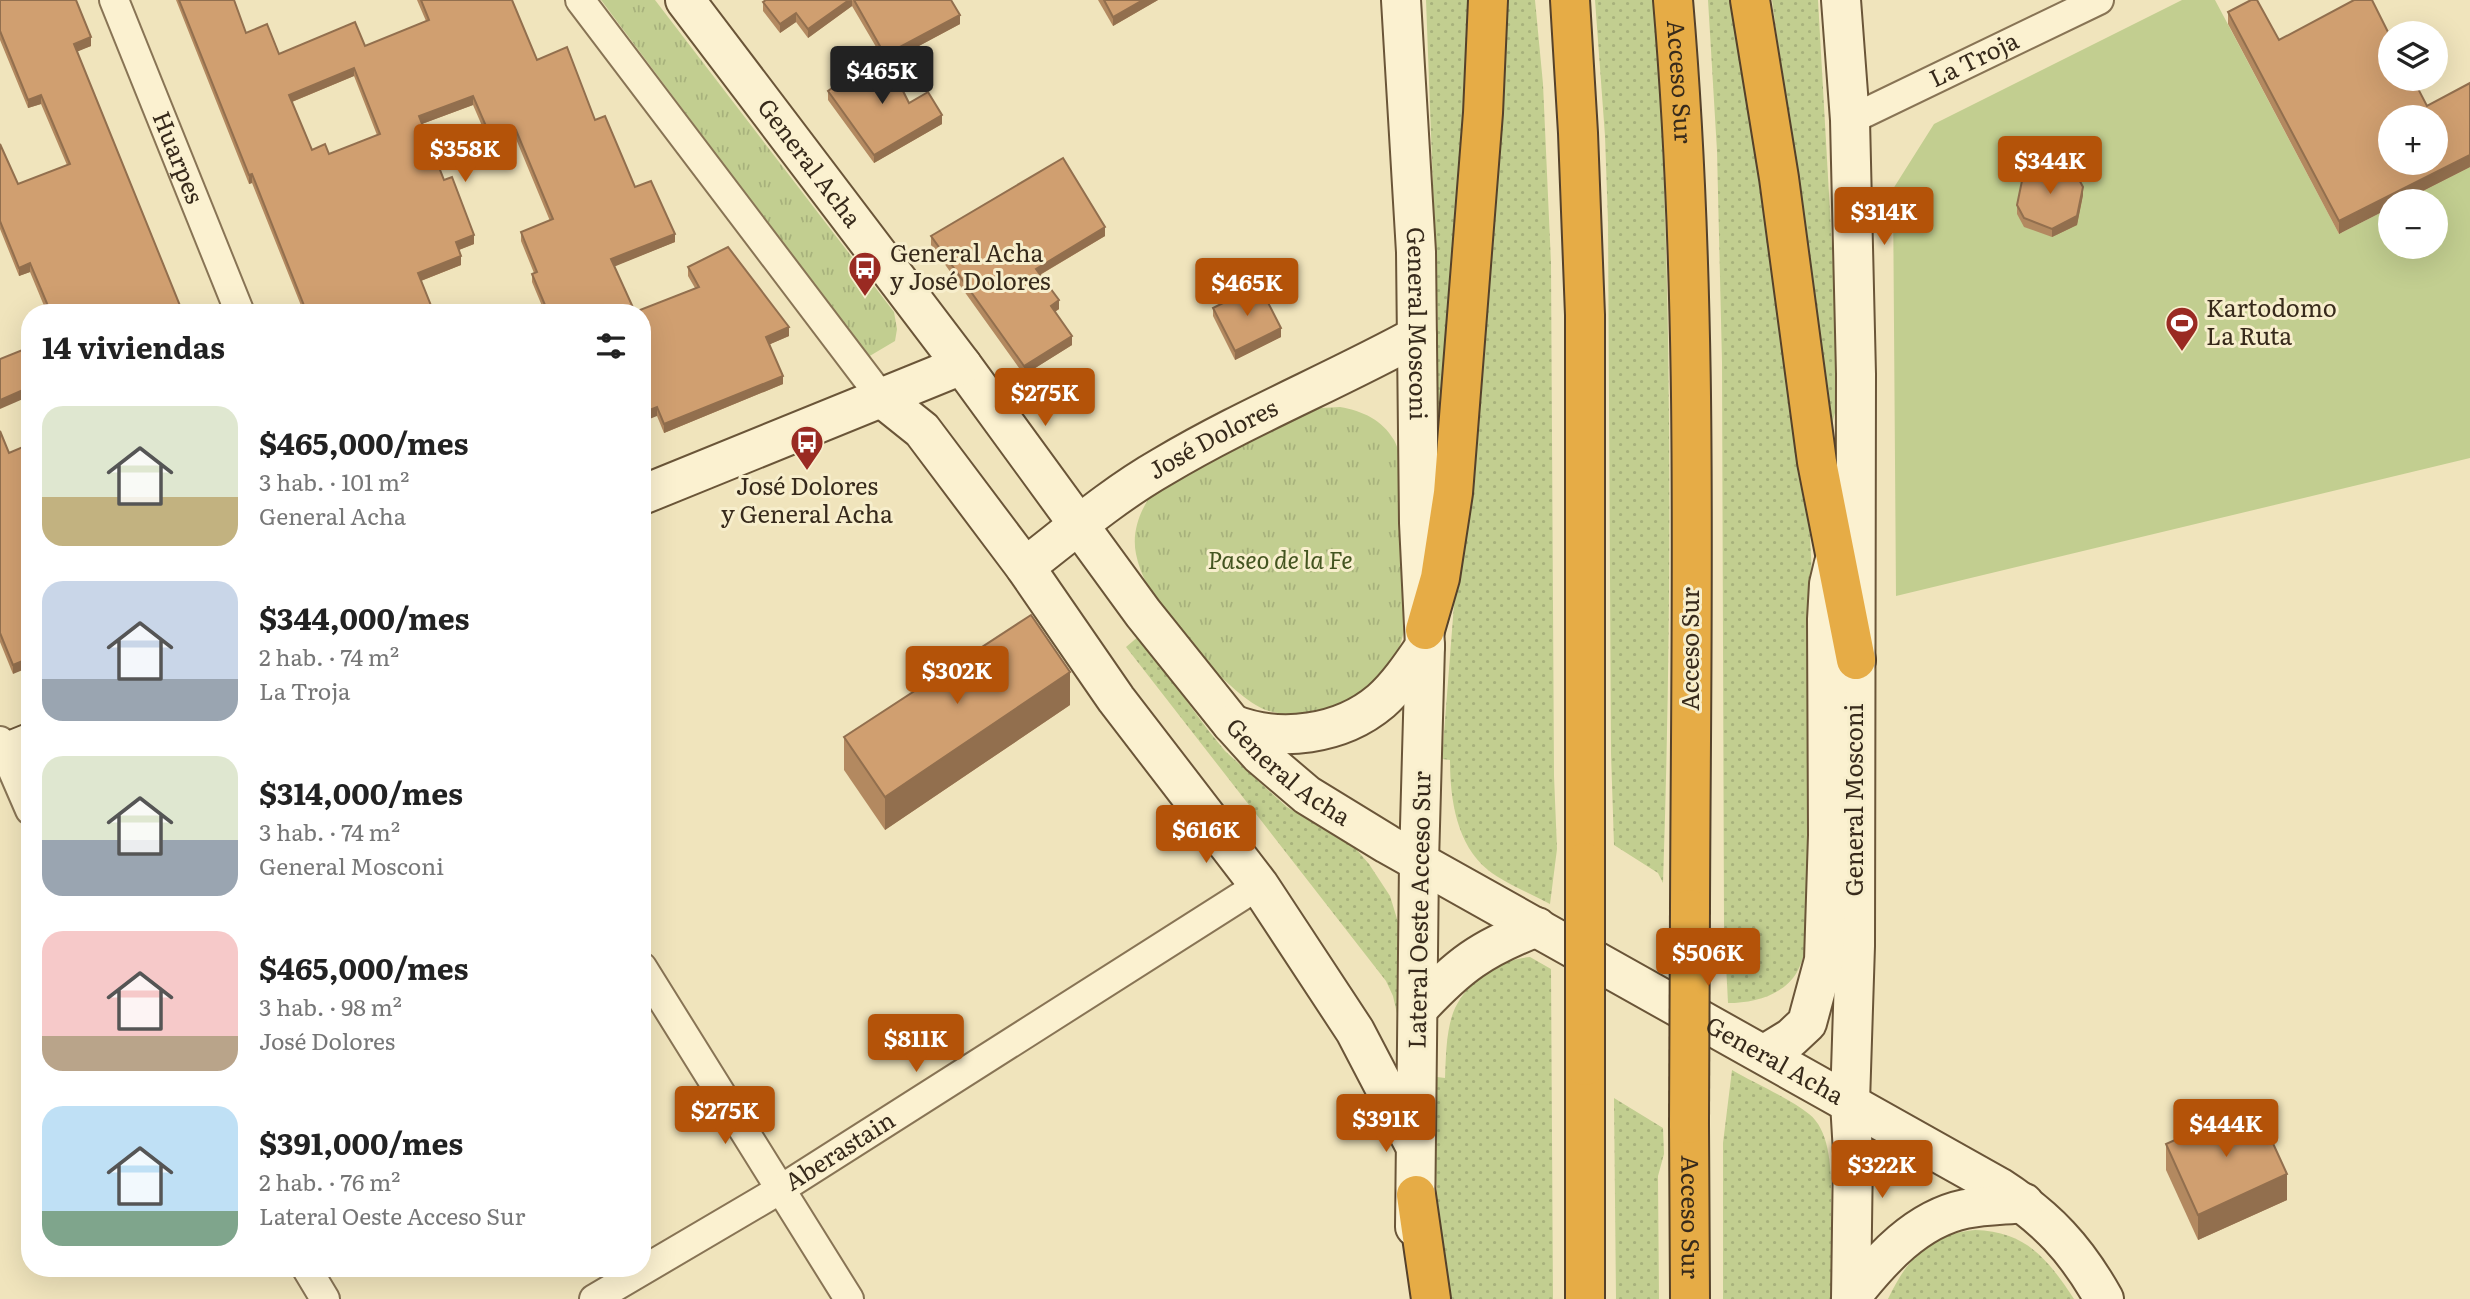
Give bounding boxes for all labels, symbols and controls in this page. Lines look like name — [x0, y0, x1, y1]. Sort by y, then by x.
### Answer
street label: Acceso Sur — [1660, 18, 1703, 145]
street label: La Troja — [1923, 21, 2024, 94]
map controls — [2378, 21, 2448, 259]
button: layers — [2378, 21, 2448, 91]
pin: $465K — [833, 46, 931, 106]
text: $465K — [846, 52, 918, 86]
street label: General Acha — [751, 90, 871, 234]
street label: Huarpes — [146, 105, 214, 208]
button: + — [2378, 105, 2448, 175]
pin: $358K — [416, 124, 514, 184]
text: $358K — [430, 130, 500, 164]
pin: $344K — [2001, 136, 2099, 196]
text: $344K — [2014, 142, 2086, 176]
pin: $314K — [1835, 188, 1933, 247]
button: − — [2378, 189, 2448, 259]
text: $314K — [1850, 193, 1918, 227]
street label: General Mosconi — [1400, 226, 1438, 420]
place label: General Acha y José Dolores — [890, 234, 1051, 297]
bus stop icon: General Acha y José Dolores — [846, 249, 884, 298]
pin: $465K — [1198, 258, 1296, 318]
text: $465K — [1211, 264, 1283, 298]
place label: Kartodomo La Ruta — [2206, 289, 2337, 352]
sports icon: Kartodomo La Ruta — [2163, 304, 2201, 353]
text: 14 viviendas — [42, 324, 225, 368]
icon: filters — [592, 327, 630, 365]
pin: $275K — [996, 368, 1094, 428]
text: $275K — [1011, 374, 1079, 408]
street label: José Dolores — [1141, 388, 1283, 486]
text: $465,000/mes — [259, 420, 469, 464]
bus stop icon: José Dolores y General Acha — [788, 423, 826, 472]
icon: home — [98, 434, 182, 518]
text: 3 hab. · 101 m² — [259, 464, 409, 498]
place label: José Dolores y General Acha — [721, 467, 893, 530]
text: General Acha — [259, 498, 406, 532]
park label: Paseo de la Fe — [1207, 541, 1353, 576]
street label: Acceso Sur — [1671, 586, 1706, 711]
text: $344,000/mes — [259, 595, 470, 639]
icon: home — [98, 609, 182, 693]
text: 2 hab. · 74 m² — [259, 639, 399, 673]
pin: $302K — [908, 646, 1006, 706]
text: $302K — [922, 652, 992, 686]
text: La Troja — [259, 673, 350, 707]
street label: General Mosconi — [1835, 703, 1870, 897]
street label: General Acha — [1219, 709, 1358, 833]
text: $314,000/mes — [259, 770, 463, 814]
street label: Lateral Oeste Acceso Sur — [1398, 770, 1437, 1049]
icon: home — [98, 784, 182, 868]
pin: $616K — [1157, 806, 1255, 865]
text: $616K — [1172, 811, 1240, 845]
text: 3 hab. · 74 m² — [259, 814, 400, 848]
text: General Mosconi — [259, 848, 444, 882]
pin: $506K — [1659, 928, 1757, 988]
text: $506K — [1672, 934, 1744, 968]
text: $465,000/mes — [259, 945, 469, 989]
icon: home — [98, 959, 182, 1043]
text: 3 hab. · 98 m² — [259, 989, 402, 1023]
street label: General Acha — [1700, 1006, 1851, 1112]
pin: $811K — [867, 1014, 965, 1074]
text: $811K — [884, 1020, 948, 1054]
text: José Dolores — [259, 1023, 395, 1057]
pin: $275K — [676, 1086, 774, 1146]
text: $275K — [691, 1092, 759, 1126]
pin: $391K — [1337, 1094, 1435, 1154]
text: $391K — [1352, 1100, 1420, 1134]
pin: $444K — [2177, 1100, 2275, 1159]
street label: Aberastain — [777, 1101, 901, 1198]
text: $444K — [2189, 1105, 2263, 1139]
text: $391,000/mes — [259, 1120, 463, 1164]
icon: home — [98, 1134, 182, 1218]
pin: $322K — [1833, 1140, 1931, 1200]
text: $322K — [1848, 1146, 1916, 1180]
street label: Acceso Sur — [1674, 1155, 1710, 1280]
text: 2 hab. · 76 m² — [259, 1164, 401, 1198]
text: Lateral Oeste Acceso Sur — [259, 1198, 525, 1232]

